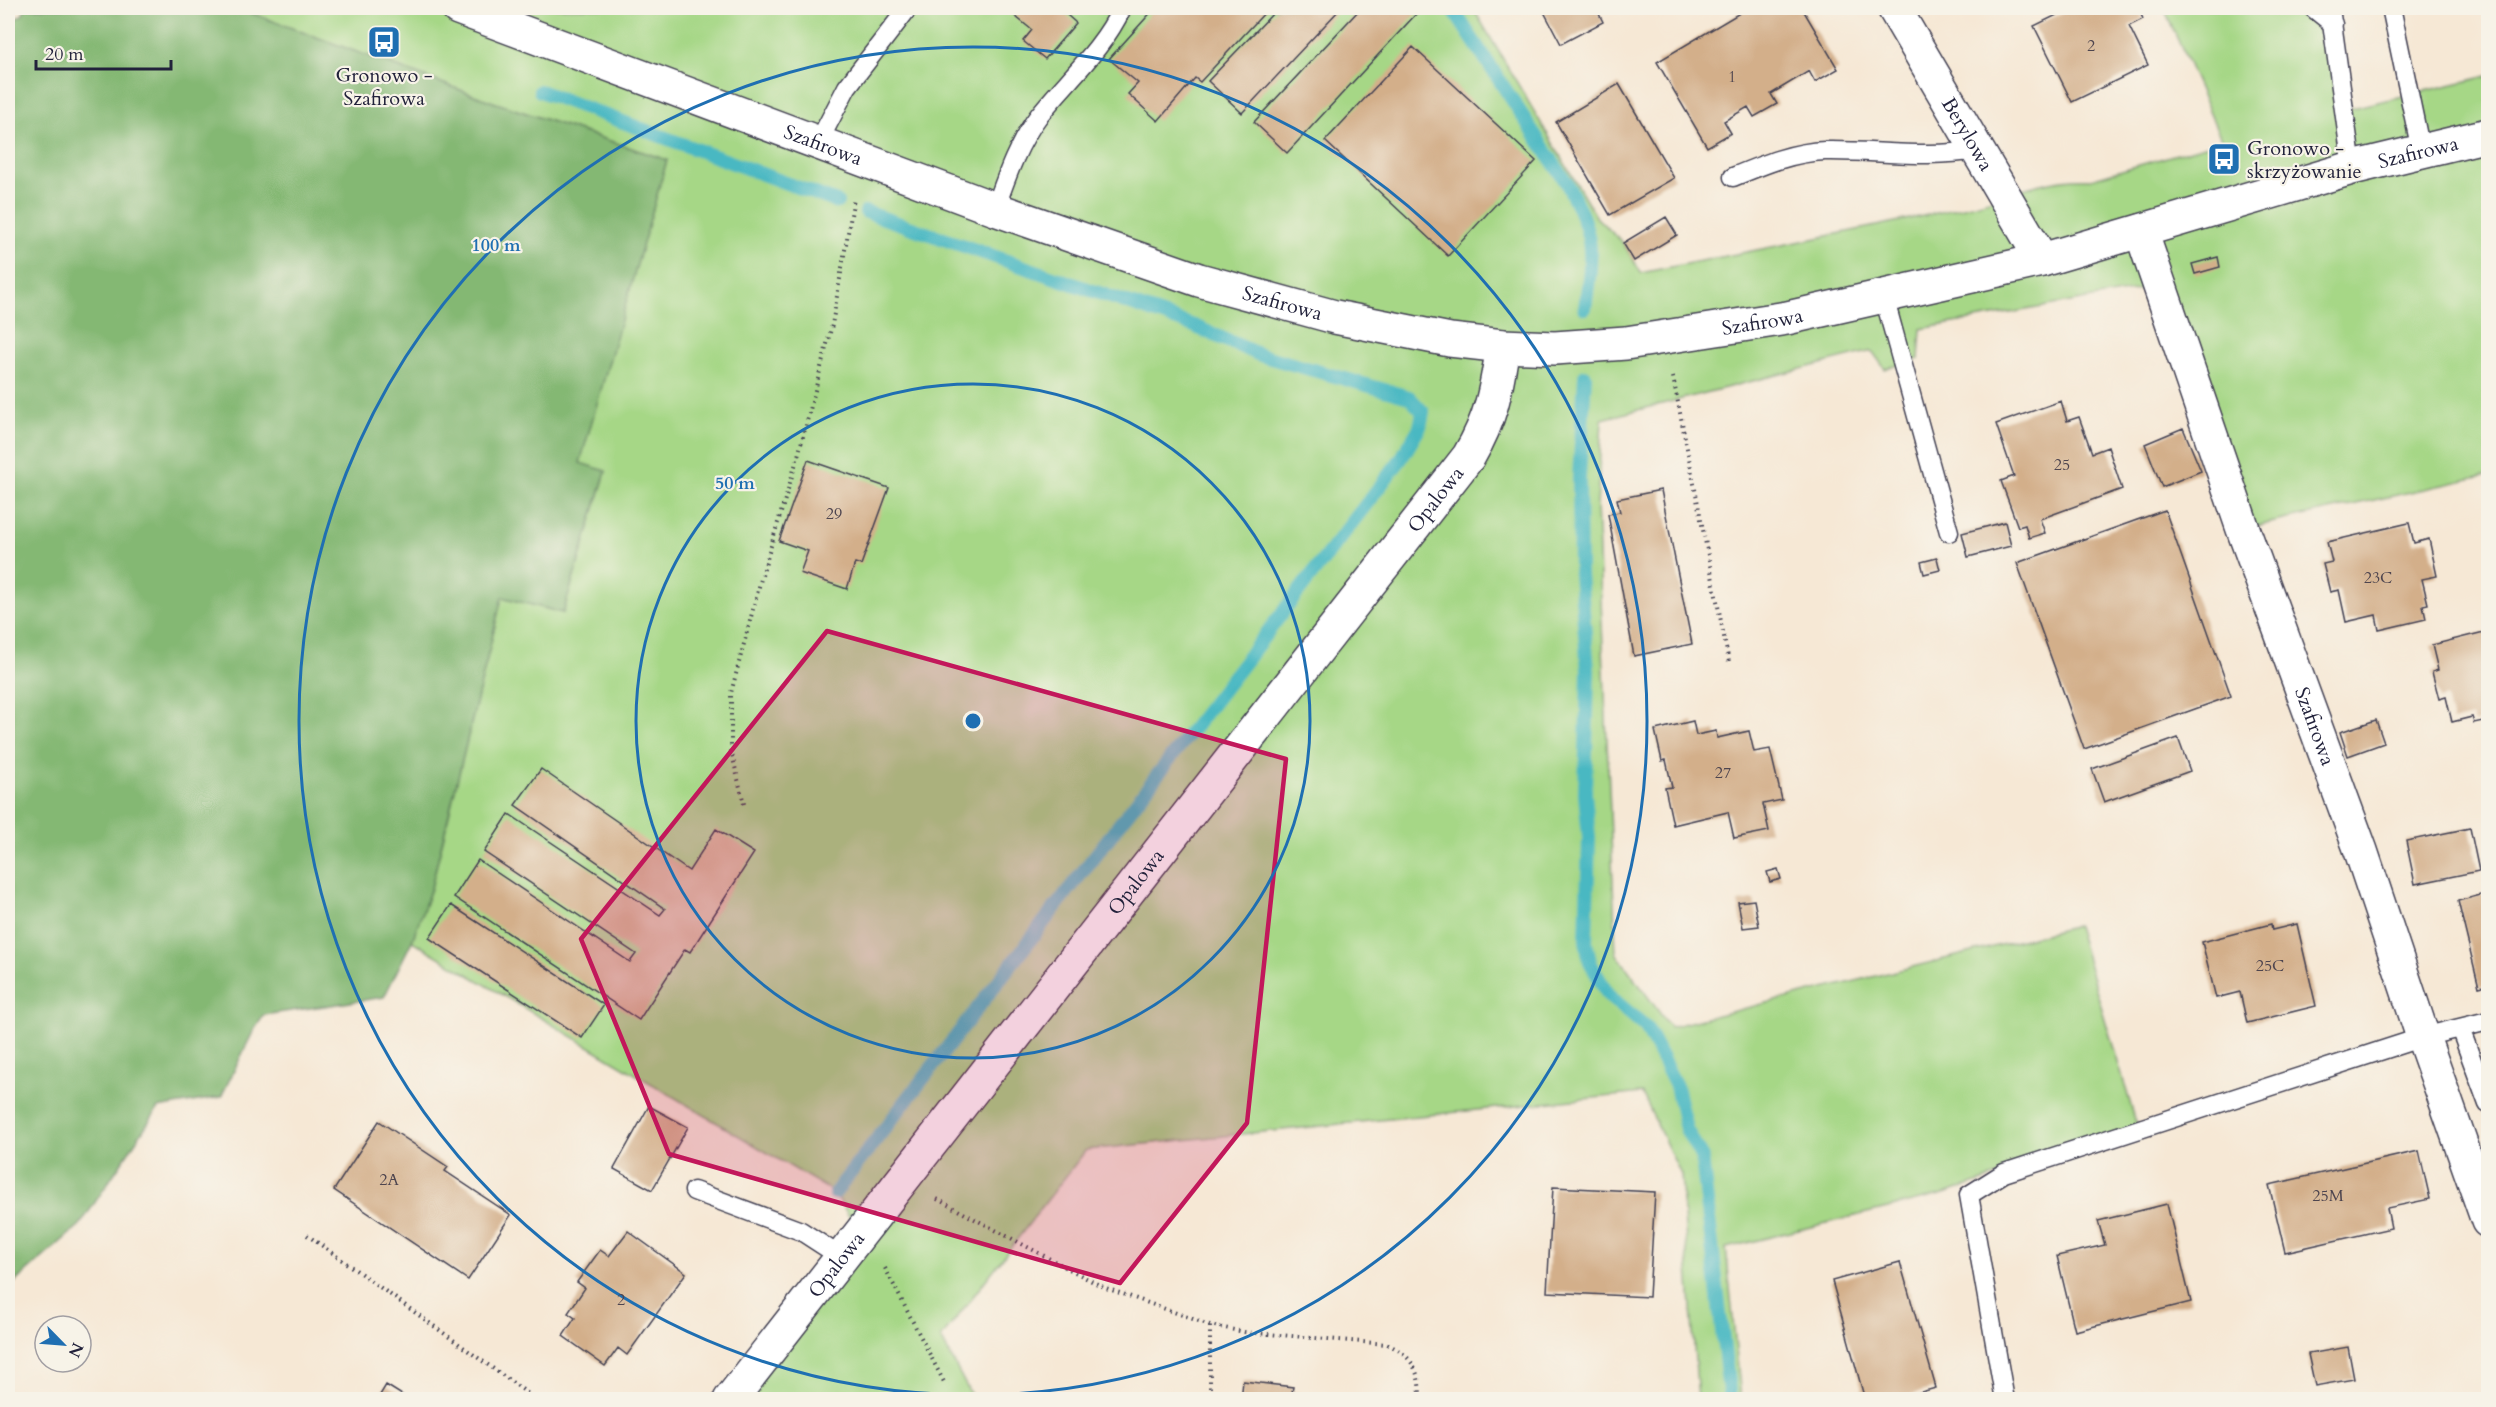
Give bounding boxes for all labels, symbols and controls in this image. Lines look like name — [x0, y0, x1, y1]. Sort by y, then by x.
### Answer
bus stop icon: Gronowo - Szafirowa — [366, 24, 402, 60]
scale bar — [36, 33, 171, 71]
house number: 2 — [2087, 35, 2095, 57]
text: 20 m — [45, 42, 84, 67]
place label: Gronowo - Szafirowa — [335, 62, 433, 112]
house number: 1 — [1728, 66, 1736, 88]
street label: Berylowa — [1936, 92, 2000, 176]
street label: Szafirowa — [780, 118, 867, 172]
street label: Szafirowa — [2375, 129, 2461, 175]
place label: Gronowo - skrzyżowanie — [2247, 135, 2362, 185]
bus stop icon: Gronowo - skrzyżowanie — [2206, 141, 2242, 177]
text: 100 m — [471, 233, 521, 258]
street label: Szafirowa — [1240, 279, 1326, 327]
street label: Szafirowa — [1720, 301, 1806, 341]
house number: 25 — [2054, 454, 2070, 476]
street label: Opalowa — [1401, 460, 1470, 538]
text: 50 m — [715, 471, 755, 496]
house number: 29 — [826, 503, 842, 525]
house number: 23C — [2364, 567, 2392, 589]
street label: Szafirowa — [2289, 683, 2342, 770]
centre of rings — [963, 711, 983, 731]
house number: 27 — [1715, 762, 1731, 784]
street label: Opalowa — [1101, 843, 1170, 921]
house number: 25C — [2256, 955, 2284, 977]
house number: 2A — [379, 1169, 399, 1191]
house number: 25M — [2312, 1185, 2344, 1207]
street label: Opalowa — [802, 1226, 871, 1303]
house number: 2 — [617, 1289, 625, 1311]
north arrow — [33, 1314, 93, 1374]
text: N — [63, 1339, 89, 1361]

